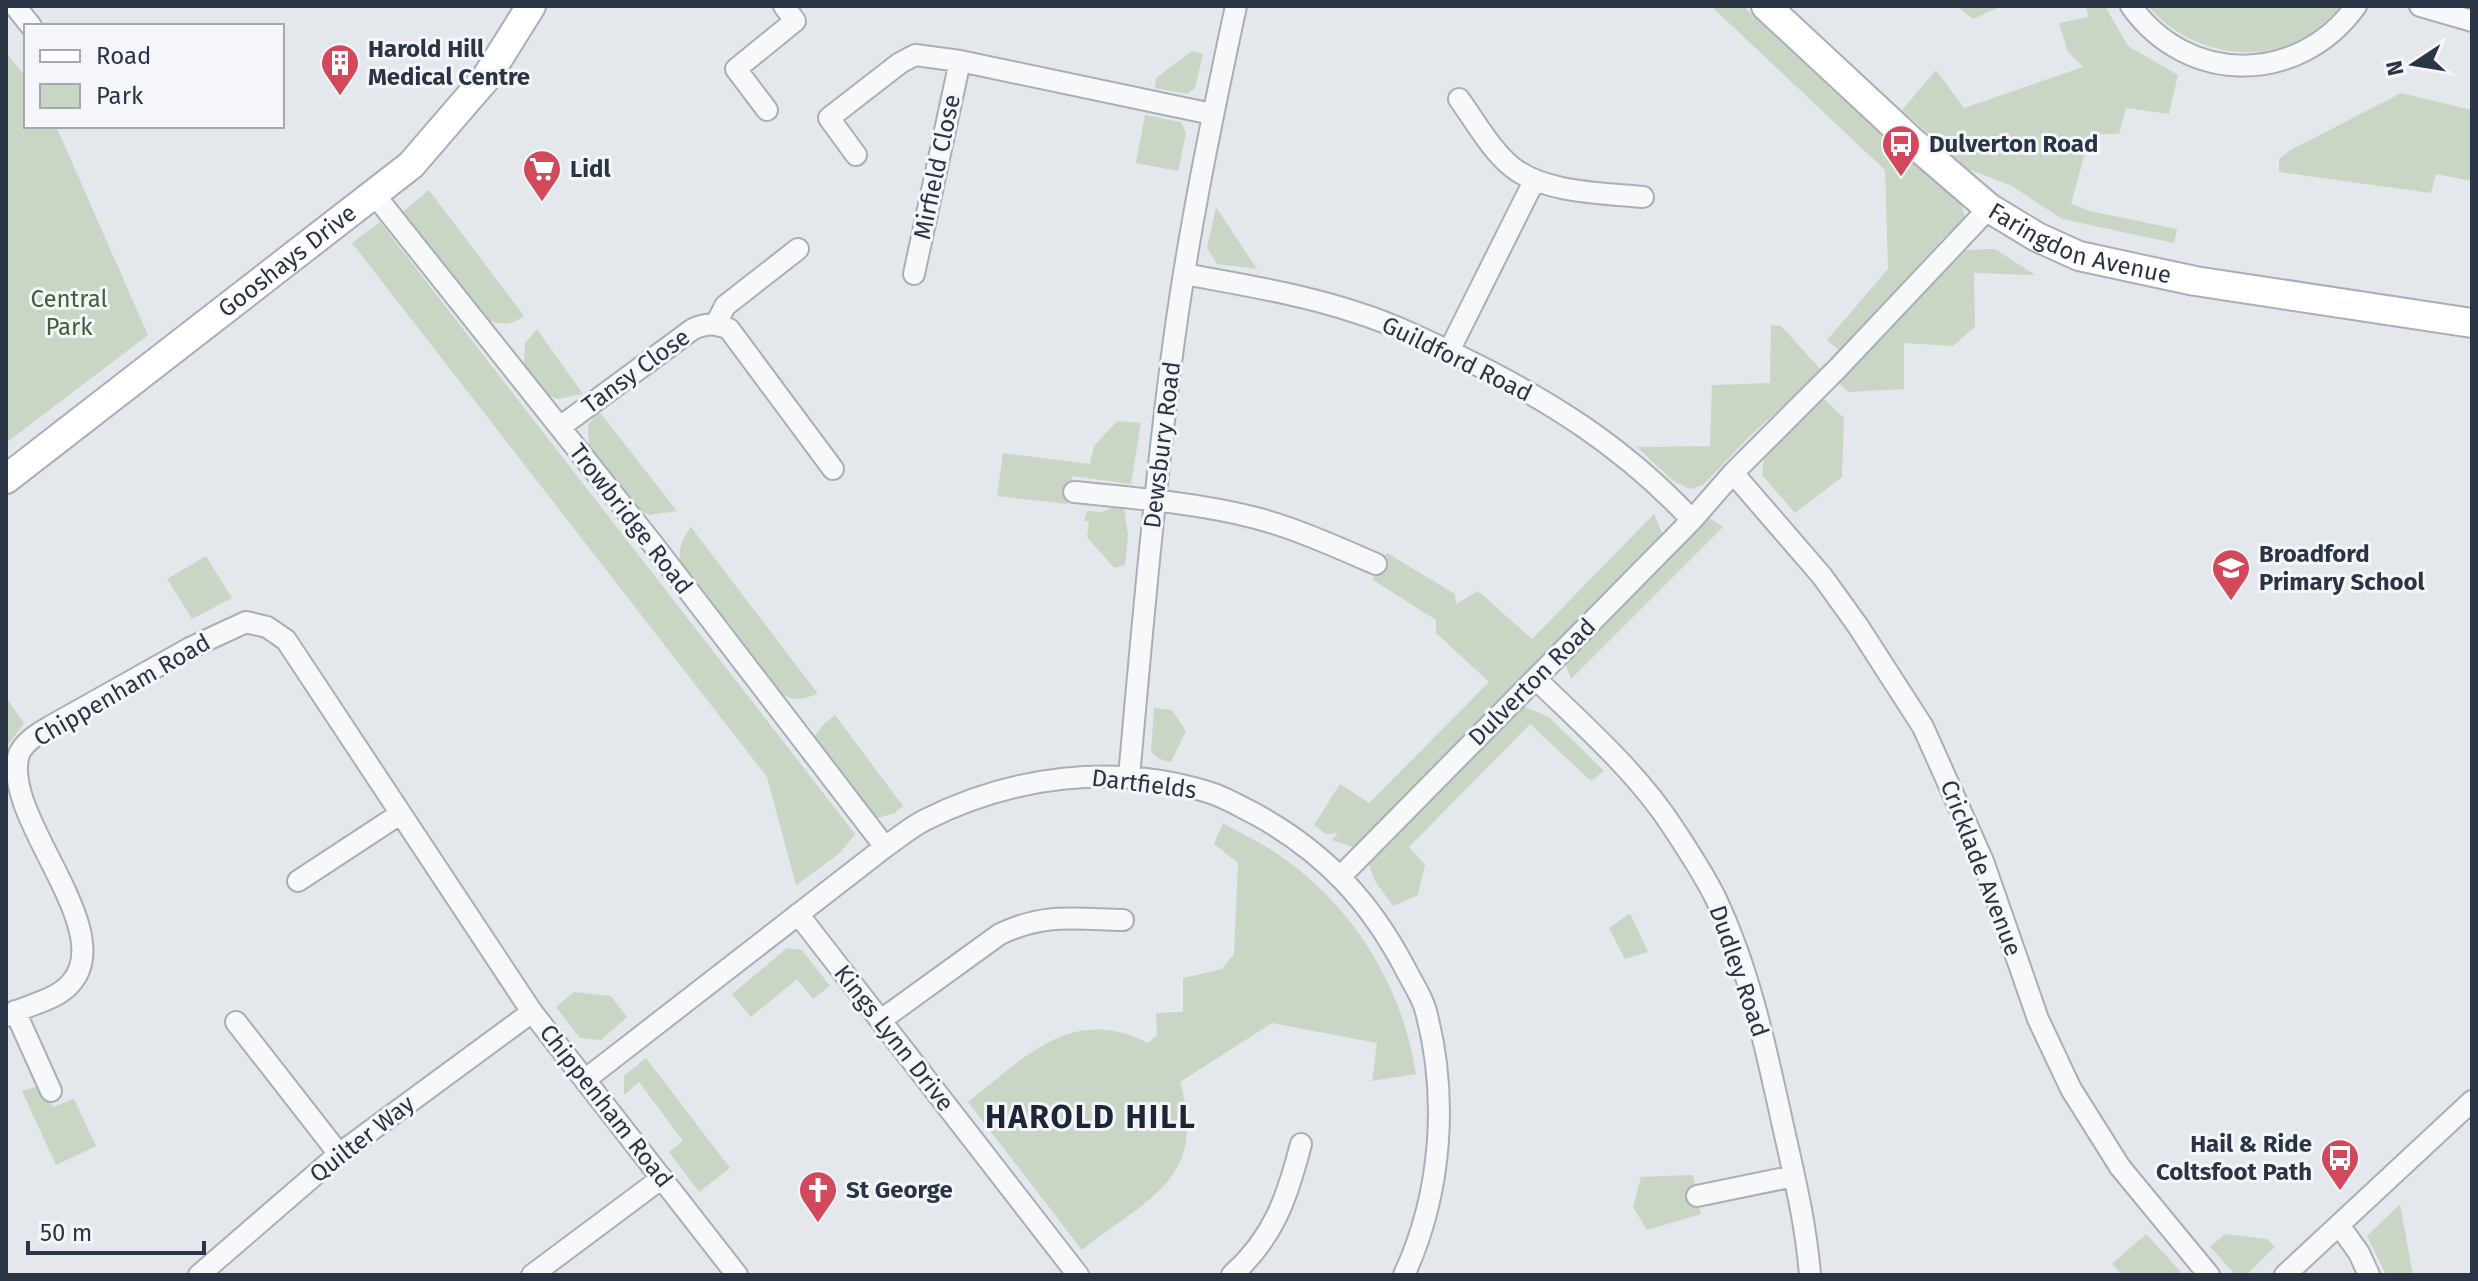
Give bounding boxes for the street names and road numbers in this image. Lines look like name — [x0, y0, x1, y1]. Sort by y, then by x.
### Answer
street label: Mirfield Close — [908, 92, 966, 242]
street label: Faringdon Avenue — [1983, 197, 2174, 289]
street label: Gooshays Drive — [213, 199, 362, 323]
street label: Guildford Road — [1377, 311, 1537, 407]
street label: Tansy Close — [577, 323, 695, 419]
street label: Dewsbury Road — [1138, 360, 1186, 530]
street label: Trowbridge Road — [564, 438, 698, 600]
street label: Dulverton Road — [1463, 613, 1601, 751]
street label: Chippenham Road — [29, 628, 215, 752]
street label: Dartfields — [1090, 764, 1198, 804]
street label: Cricklade Avenue — [1935, 776, 2027, 960]
street label: Dudley Road — [1703, 902, 1775, 1040]
street label: Kings Lynn Drive — [828, 959, 960, 1117]
street label: Chippenham Road — [534, 1019, 678, 1193]
street label: Quilter Way — [304, 1089, 420, 1189]

